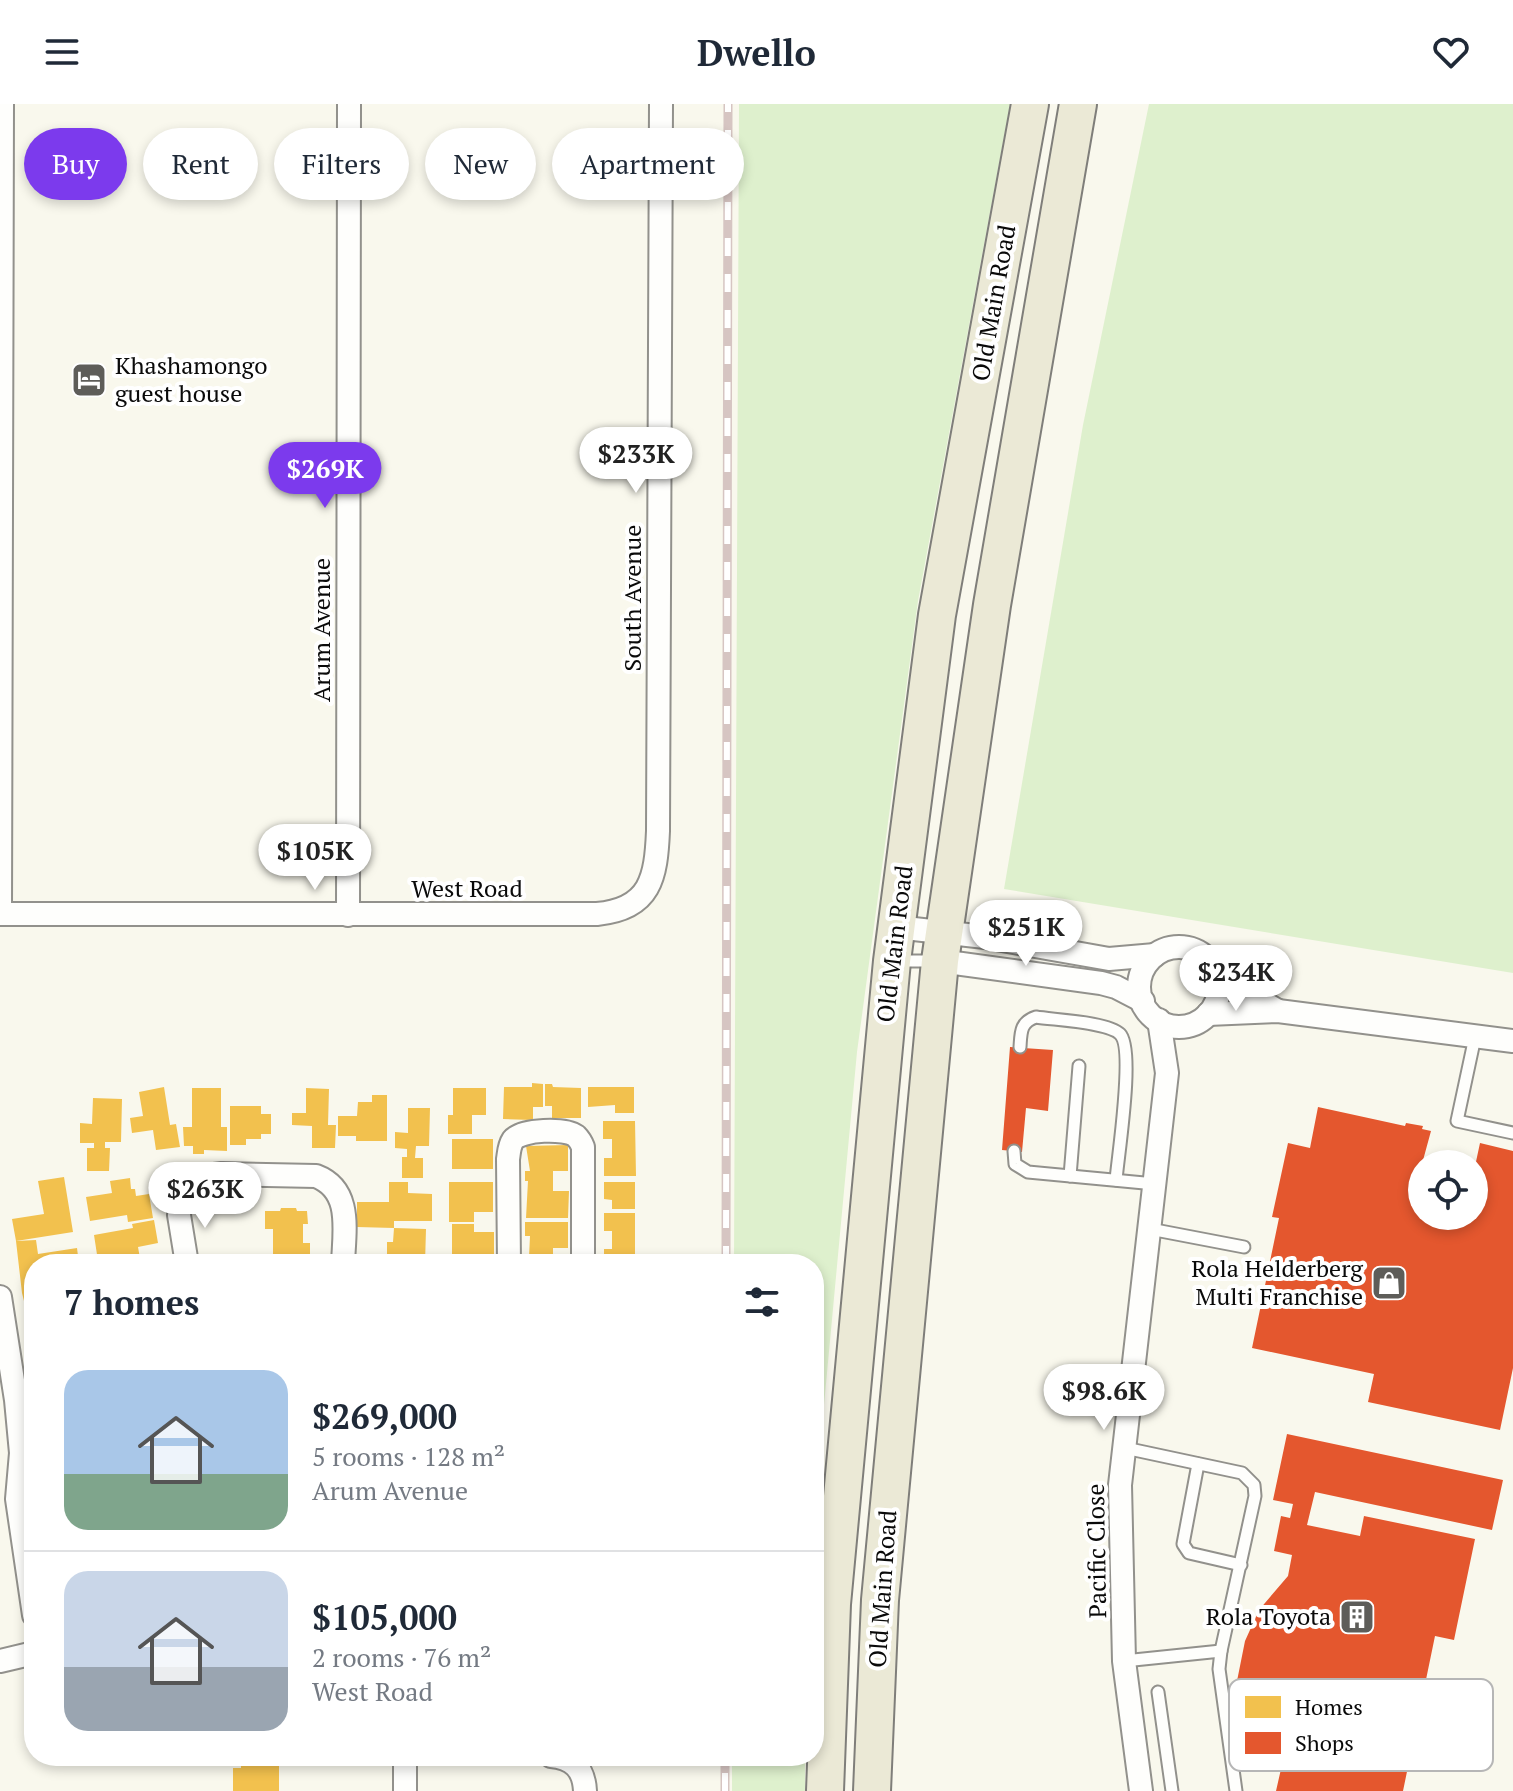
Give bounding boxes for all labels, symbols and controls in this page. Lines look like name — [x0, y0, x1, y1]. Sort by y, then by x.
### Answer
text: Dwello — [697, 29, 816, 76]
icon: menu — [40, 30, 84, 74]
icon: heart — [1429, 30, 1473, 74]
chip: Buy — [24, 128, 127, 200]
chip: Rent — [143, 128, 258, 200]
chip: Filters — [274, 128, 409, 200]
chip: New — [425, 128, 536, 200]
chip: Apartment — [552, 128, 744, 200]
street label: Old Main Road — [964, 222, 1022, 383]
place label: Khashamongo guest house — [115, 349, 267, 409]
hotel icon: Khashamongo guest house — [70, 361, 108, 399]
pin: $233K — [580, 427, 692, 495]
text: $233K — [597, 436, 675, 470]
pin: $269K — [269, 442, 381, 510]
text: $269K — [286, 451, 364, 485]
street label: South Avenue — [616, 525, 648, 671]
street label: Arum Avenue — [305, 558, 337, 702]
pin: $105K — [259, 824, 371, 892]
text: $105K — [276, 833, 354, 867]
street label: Old Main Road — [869, 864, 920, 1024]
street label: West Road — [411, 872, 523, 904]
pin: $251K — [970, 900, 1082, 968]
text: $251K — [987, 909, 1065, 943]
pin: $234K — [1180, 945, 1292, 1013]
text: $234K — [1197, 954, 1275, 988]
map controls — [1408, 1150, 1488, 1230]
button: locate — [1408, 1150, 1488, 1230]
pin: $263K — [149, 1162, 261, 1230]
text: $263K — [166, 1171, 244, 1205]
place label: Rola Helderberg Multi Franchise — [1191, 1252, 1363, 1312]
shop icon: Rola Helderberg Multi Franchise — [1370, 1264, 1408, 1302]
text: 7 homes — [64, 1280, 199, 1325]
icon: filters — [740, 1280, 784, 1324]
pin: $98.6K — [1039, 1364, 1169, 1432]
text: $98.6K — [1062, 1373, 1146, 1407]
text: $269,000 — [312, 1394, 457, 1439]
icon: home — [128, 1402, 224, 1498]
text: 5 rooms · 128 m² — [312, 1439, 505, 1473]
text: Arum Avenue — [312, 1473, 468, 1507]
street label: Pacific Close — [1079, 1483, 1113, 1619]
street label: Old Main Road — [861, 1509, 903, 1669]
text: $105,000 — [312, 1595, 457, 1640]
building icon: Rola Toyota — [1338, 1598, 1376, 1636]
place label: Rola Toyota — [1206, 1600, 1331, 1632]
icon: home — [128, 1603, 224, 1699]
text: 2 rooms · 76 m² — [312, 1640, 491, 1674]
text: West Road — [312, 1674, 433, 1708]
legend — [1229, 1679, 1493, 1771]
text: Homes — [1295, 1692, 1363, 1721]
text: Shops — [1295, 1728, 1354, 1757]

